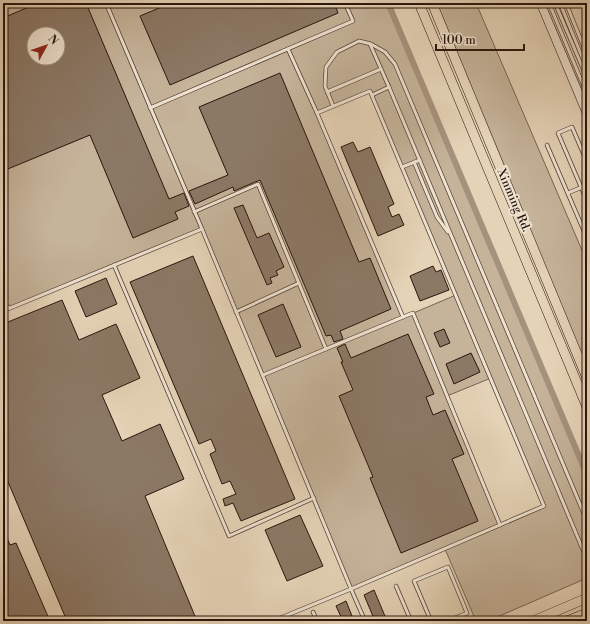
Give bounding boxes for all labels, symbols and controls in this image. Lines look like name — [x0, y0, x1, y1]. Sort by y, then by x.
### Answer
north arrow — [26, 26, 66, 66]
scale bar — [436, 26, 524, 52]
text: N — [45, 32, 61, 48]
text: 100 m — [442, 33, 476, 48]
street label: Xinming Rd. — [493, 165, 534, 234]

